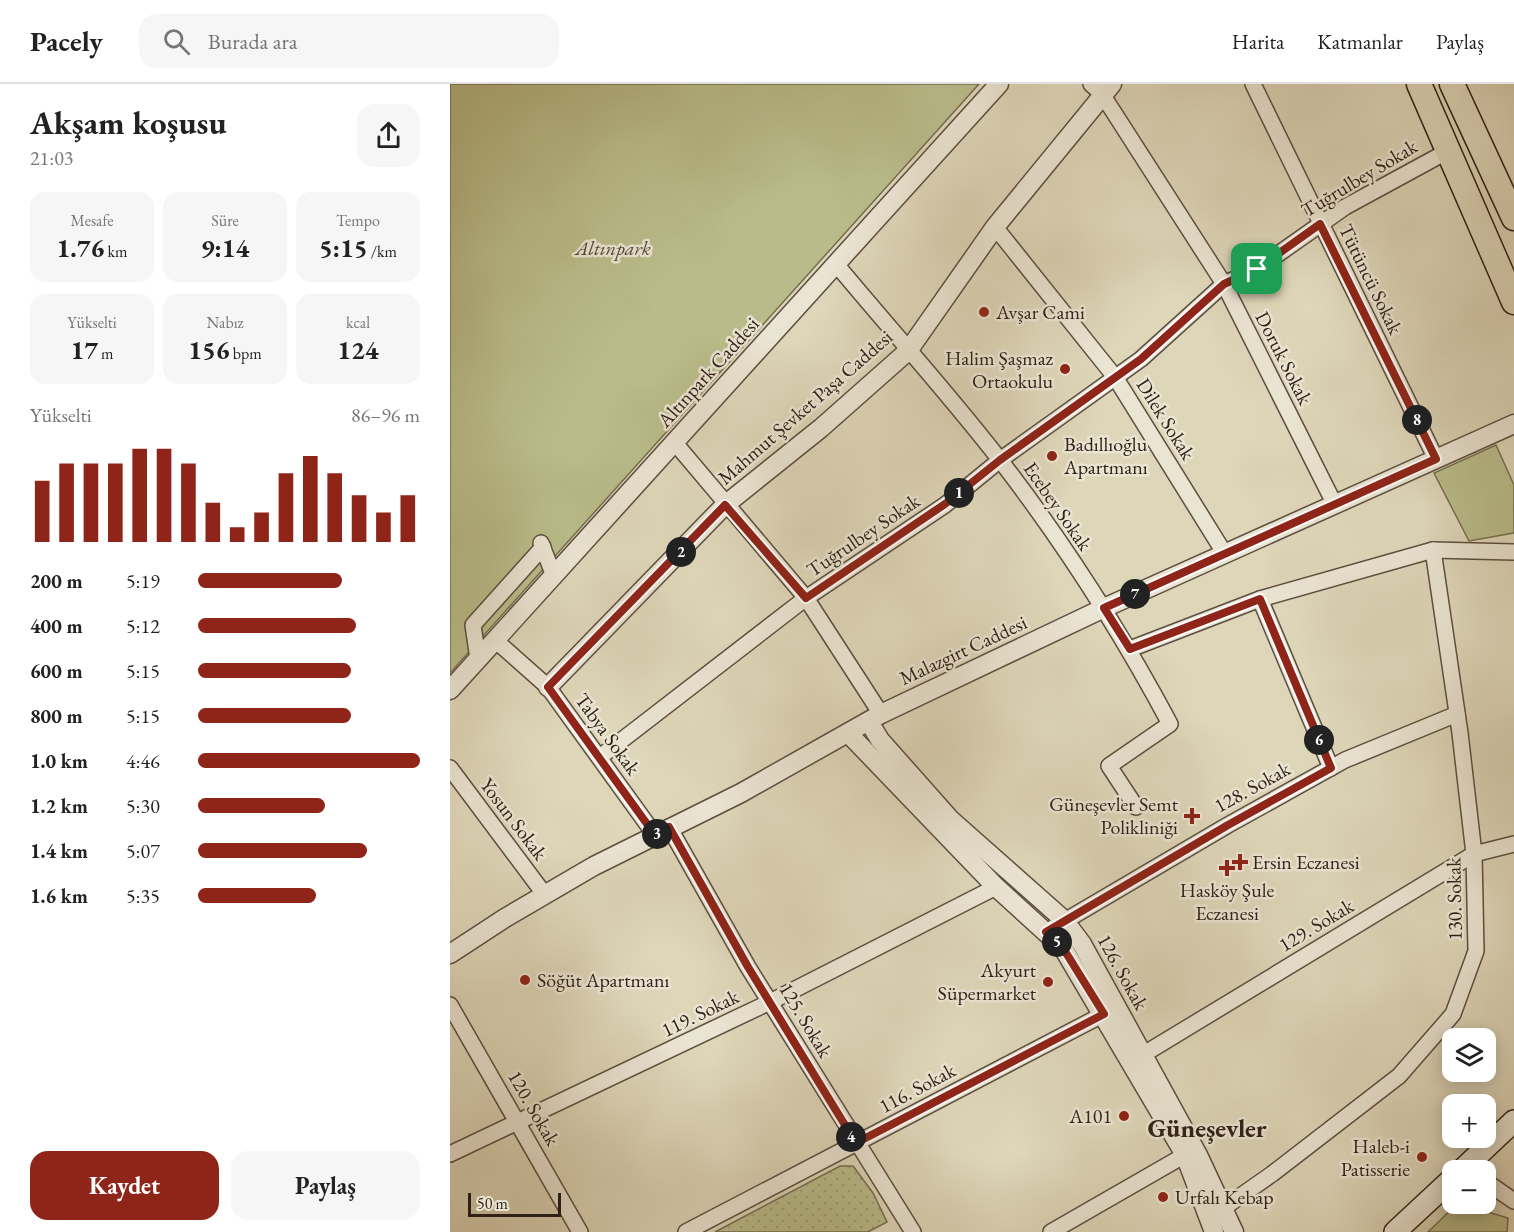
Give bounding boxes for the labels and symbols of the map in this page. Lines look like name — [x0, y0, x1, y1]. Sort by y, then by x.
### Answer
street label: Tuğrulbey Sokak — [1296, 133, 1422, 223]
street label: Tütüncü Sokak — [1333, 220, 1409, 339]
park label: Altınpark — [573, 235, 651, 261]
pin — [1231, 243, 1282, 294]
place label: Avşar Cami — [995, 299, 1085, 325]
marker: Avşar Cami — [977, 305, 991, 319]
street label: Doruk Sokak — [1249, 307, 1319, 410]
street label: Altınpark Caddesi — [651, 311, 765, 433]
street label: Mahmut Şevket Paşa Caddesi — [712, 324, 898, 490]
place label: Halim Şaşmaz Ortaokulu — [945, 345, 1053, 394]
marker: Halim Şaşmaz Ortaokulu — [1058, 362, 1072, 376]
street label: Dilek Sokak — [1131, 373, 1202, 465]
pin: 8 — [1402, 405, 1432, 435]
place label: Badıllıoğlu Apartmanı — [1063, 431, 1148, 480]
marker: Badıllıoğlu Apartmanı — [1045, 449, 1059, 463]
street label: Ecebey Sokak — [1018, 456, 1098, 556]
pin: 1 — [944, 478, 974, 508]
street label: Tuğrulbey Sokak — [801, 487, 925, 582]
pin: 2 — [666, 537, 696, 567]
pin: 7 — [1120, 579, 1150, 609]
street label: Malazgirt Caddesi — [895, 609, 1031, 691]
street label: Tabya Sokak — [570, 688, 647, 781]
pin: 6 — [1304, 725, 1334, 755]
street label: 128. Sokak — [1209, 755, 1295, 819]
street label: Yosun Sokak — [475, 773, 554, 866]
place label: Güneşevler Semt Polikliniği — [1049, 791, 1179, 840]
marker: Güneşevler Semt Polikliniği — [1183, 807, 1201, 825]
pin: 3 — [642, 819, 672, 849]
place label: Ersin Eczanesi — [1252, 849, 1360, 875]
marker: Ersin Eczanesi — [1233, 855, 1247, 869]
street label: 130. Sokak — [1440, 857, 1468, 941]
marker: Hasköy Şule Eczanesi — [1220, 861, 1234, 875]
place label: Hasköy Şule Eczanesi — [1180, 877, 1275, 926]
street label: 129. Sokak — [1274, 892, 1359, 958]
pin: 5 — [1042, 927, 1072, 957]
street label: 126. Sokak — [1091, 929, 1155, 1015]
place label: Akyurt Süpermarket — [938, 957, 1037, 1006]
place label: Söğüt Apartmanı — [537, 967, 670, 993]
marker: Söğüt Apartmanı — [518, 973, 532, 987]
marker: Akyurt Süpermarket — [1041, 975, 1055, 989]
street label: 125. Sokak — [773, 978, 839, 1063]
street label: 119. Sokak — [657, 983, 744, 1043]
street label: 116. Sokak — [874, 1057, 960, 1119]
street label: 120. Sokak — [502, 1066, 566, 1151]
place label: A101 — [1068, 1103, 1112, 1129]
marker: A101 — [1117, 1109, 1131, 1123]
district label: Güneşevler — [1147, 1111, 1267, 1145]
pin: 4 — [836, 1122, 866, 1152]
place label: Haleb-i Patisserie — [1341, 1133, 1410, 1182]
marker: Haleb-i Patisserie — [1415, 1150, 1429, 1164]
place label: Urfalı Kebap — [1175, 1184, 1274, 1210]
scale bar — [468, 1190, 561, 1218]
marker: Urfalı Kebap — [1156, 1190, 1170, 1204]

